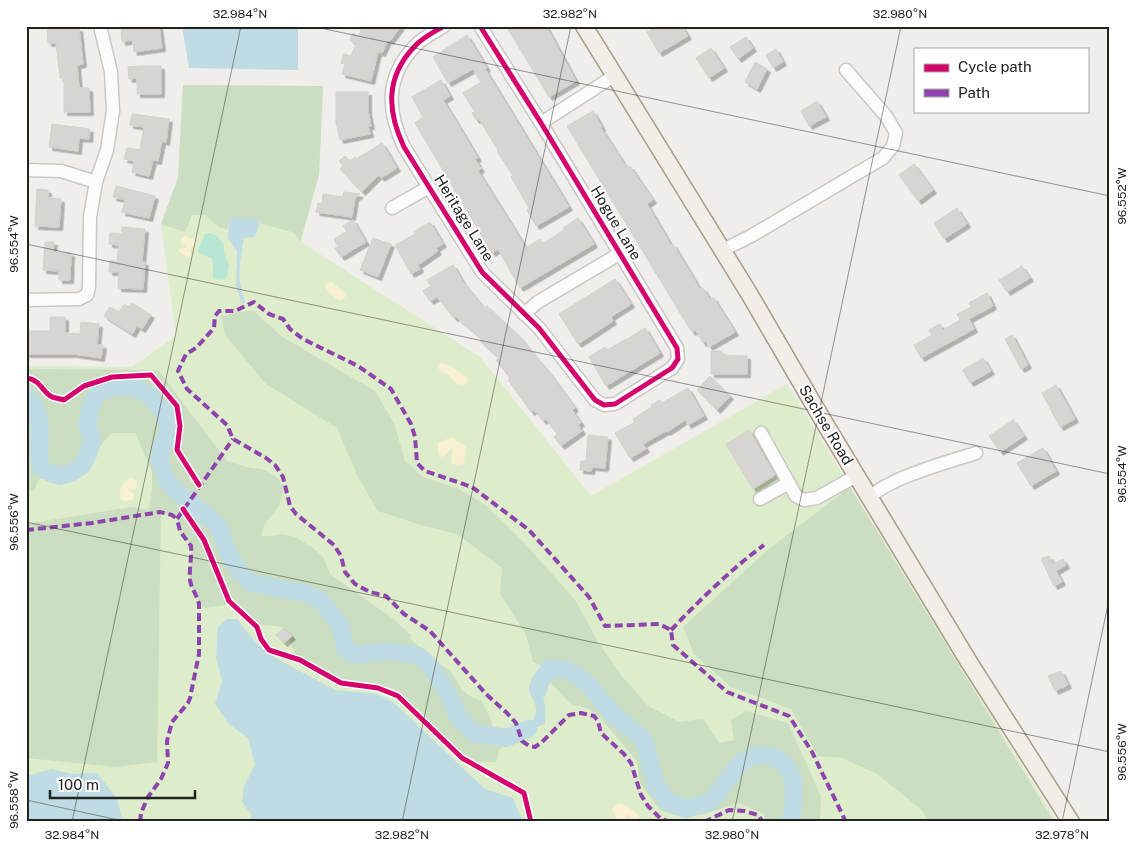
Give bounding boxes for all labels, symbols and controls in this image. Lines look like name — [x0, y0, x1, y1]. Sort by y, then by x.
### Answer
text: 32.984°N — [213, 7, 267, 21]
text: 32.982°N — [543, 7, 597, 21]
text: 32.980°N — [873, 7, 927, 21]
legend — [914, 48, 1088, 112]
text: Cycle path — [958, 58, 1032, 75]
text: Path — [958, 84, 990, 101]
text: 96.552°W — [1115, 167, 1129, 225]
street label: Heritage Lane — [431, 171, 498, 264]
street label: Hogue Lane — [588, 183, 645, 263]
text: 96.554°W — [7, 215, 21, 273]
street label: Sachse Road — [796, 382, 857, 468]
text: 96.554°W — [1115, 445, 1129, 503]
text: 96.556°W — [7, 493, 21, 551]
text: 96.556°W — [1115, 723, 1129, 781]
scale bar — [50, 768, 195, 800]
text: 96.558°W — [7, 771, 21, 829]
text: 100 m — [58, 776, 99, 793]
text: 32.984°N — [45, 828, 99, 842]
text: 32.982°N — [375, 828, 429, 842]
text: 32.980°N — [705, 828, 759, 842]
text: 32.978°N — [1035, 828, 1089, 842]

